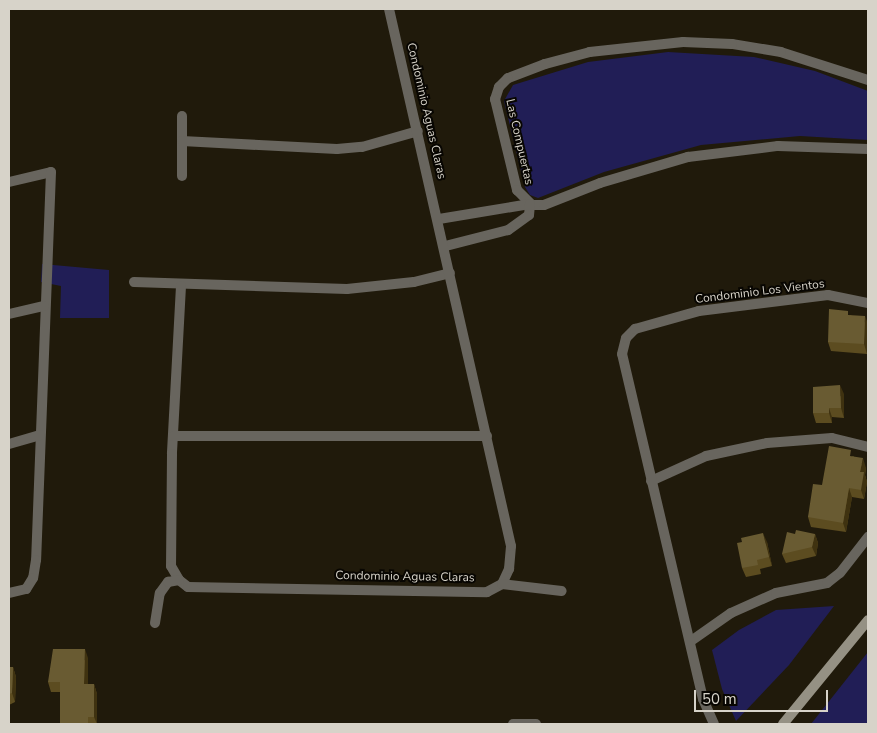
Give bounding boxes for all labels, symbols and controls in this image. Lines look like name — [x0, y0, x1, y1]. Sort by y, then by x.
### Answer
street label: Condominio Aguas Claras — [403, 42, 449, 180]
street label: Las Compuertas — [502, 98, 536, 186]
street label: Condominio Los Vientos — [695, 277, 825, 307]
street label: Condominio Aguas Claras — [335, 569, 475, 585]
scale bar — [697, 680, 831, 712]
text: 50 m — [702, 689, 737, 709]

